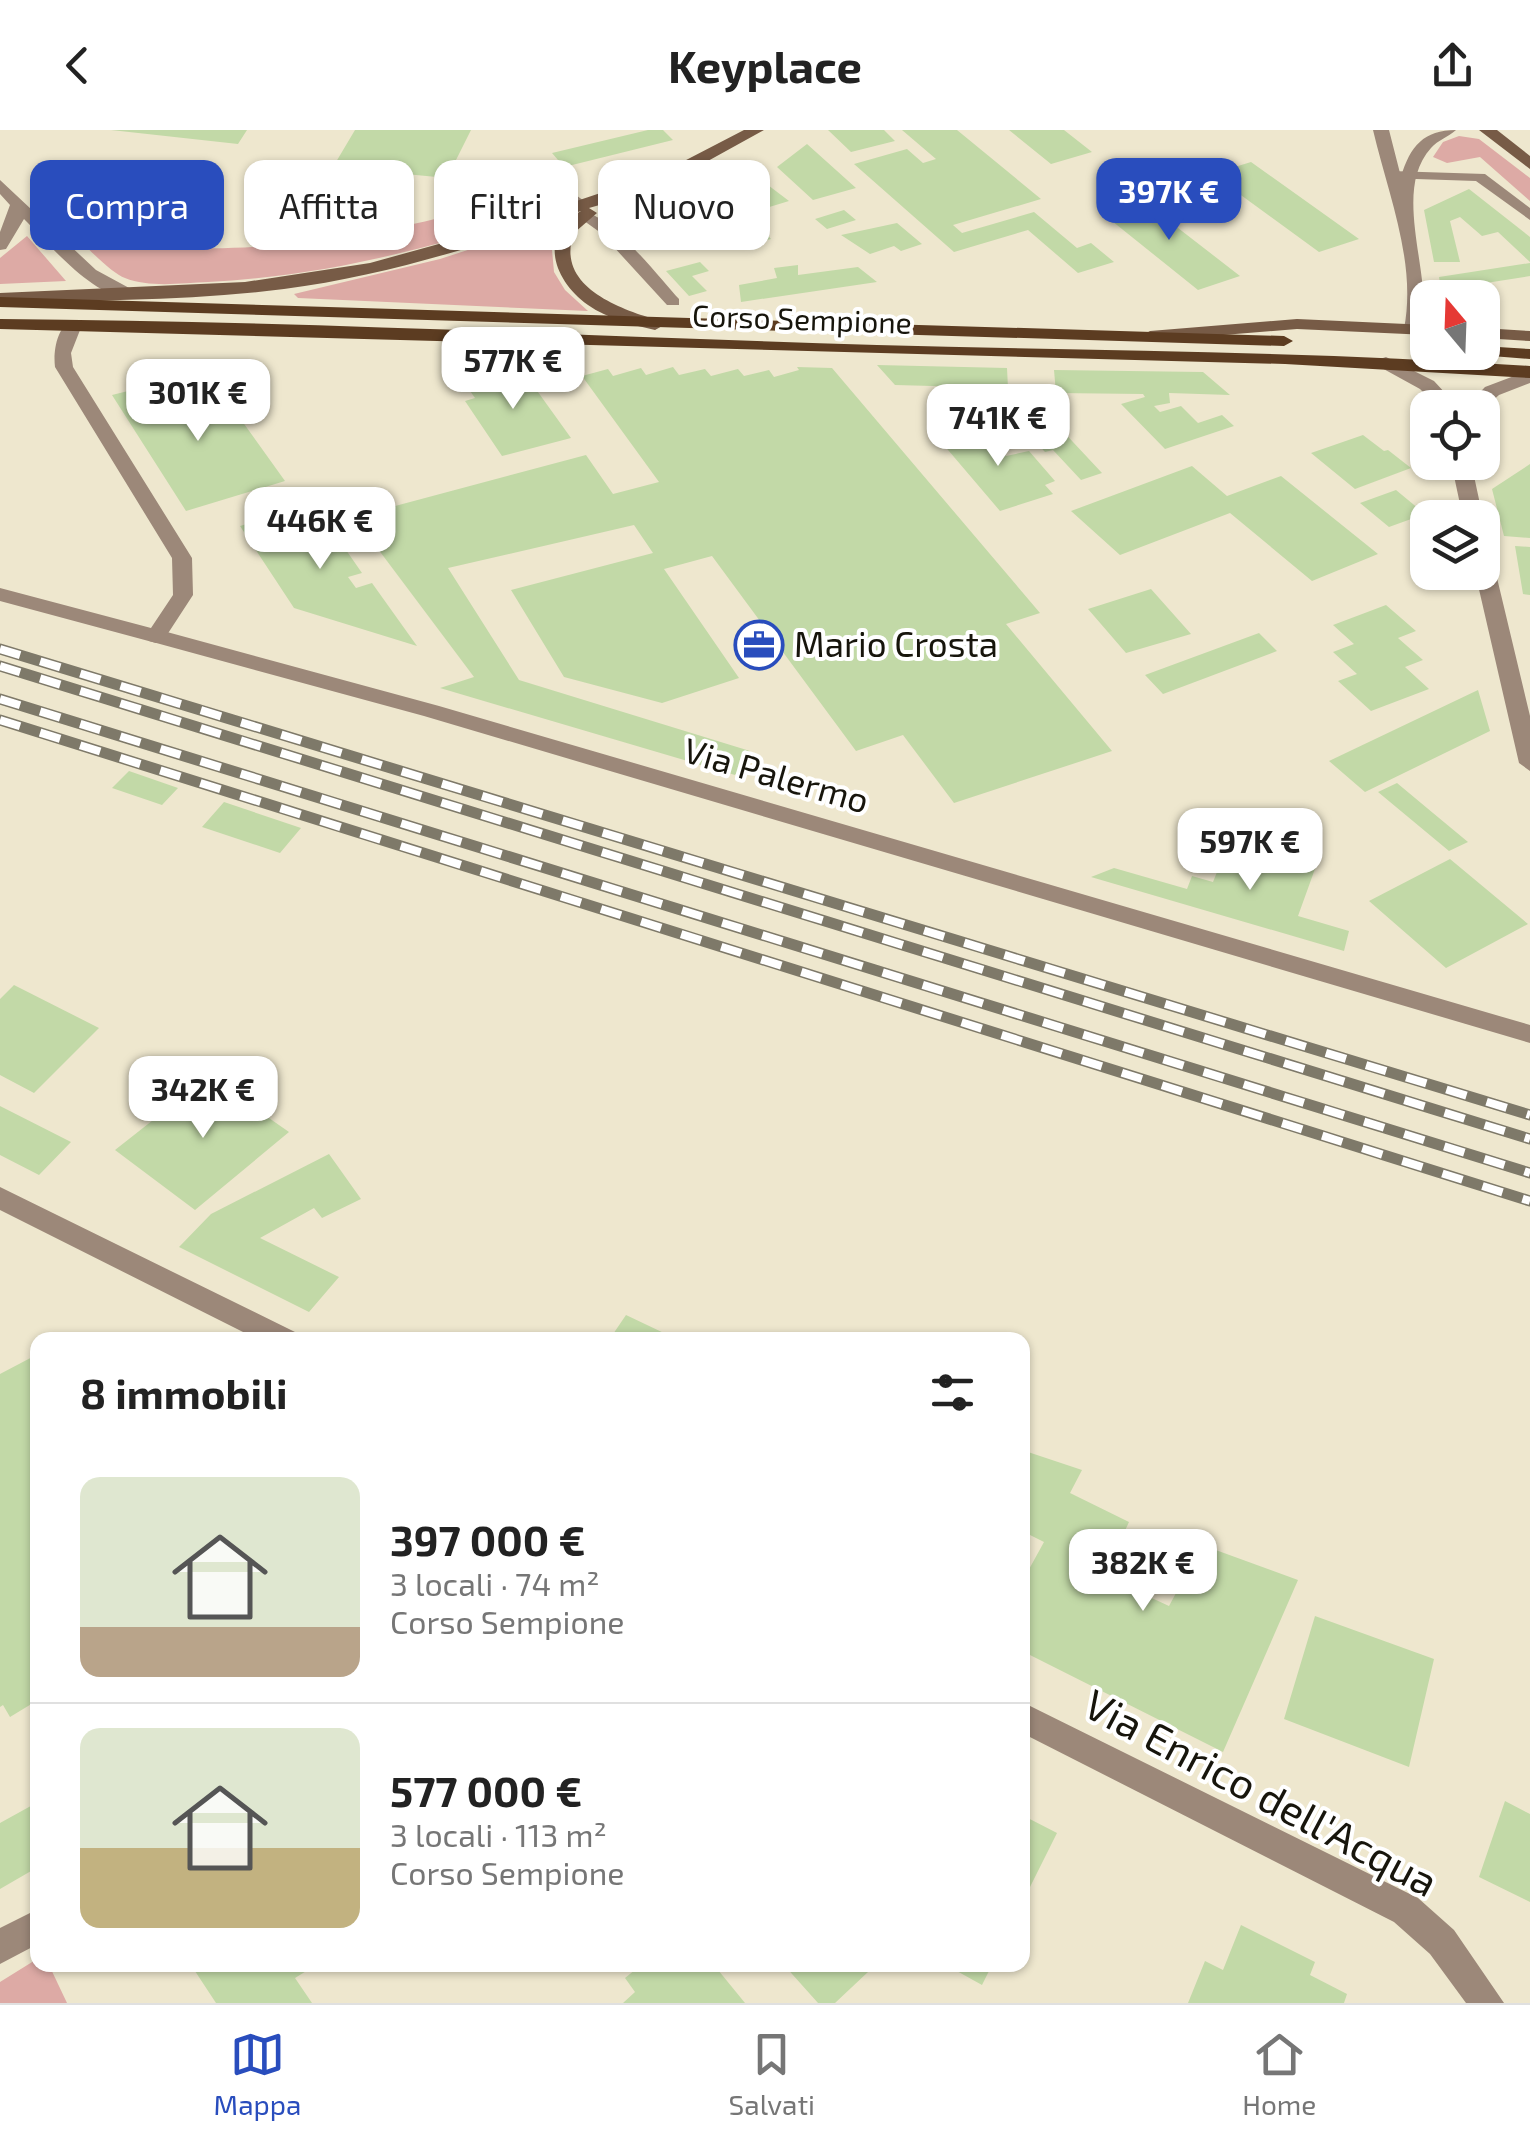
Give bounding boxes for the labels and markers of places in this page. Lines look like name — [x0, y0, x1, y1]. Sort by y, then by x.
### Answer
pin: 397K € — [1088, 158, 1250, 243]
pin: 577K € — [432, 327, 594, 412]
pin: 301K € — [117, 359, 279, 444]
pin: 741K € — [917, 384, 1079, 469]
pin: 446K € — [239, 487, 401, 572]
office icon: Mario Crosta — [733, 619, 785, 671]
place label: Mario Crosta — [794, 622, 998, 664]
pin: 597K € — [1169, 808, 1331, 893]
pin: 342K € — [122, 1056, 284, 1141]
pin: 382K € — [1062, 1529, 1224, 1614]

